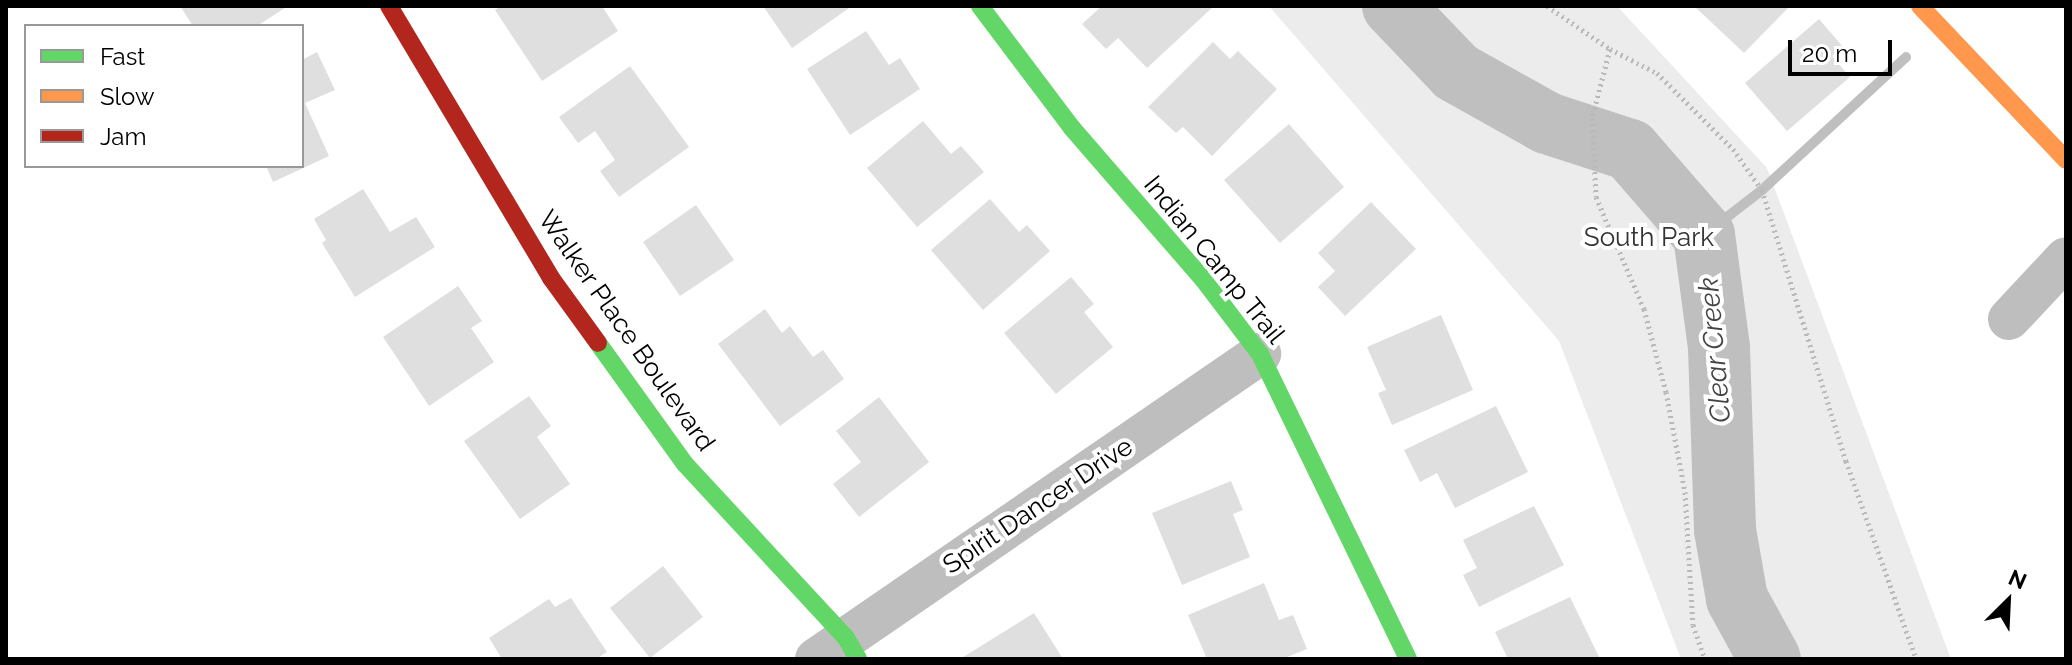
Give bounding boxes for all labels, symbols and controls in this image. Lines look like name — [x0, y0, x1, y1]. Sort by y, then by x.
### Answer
legend — [24, 24, 304, 168]
scale bar — [1792, 24, 1896, 74]
text: 20 m — [1802, 39, 1857, 68]
text: Fast — [100, 42, 145, 71]
text: Slow — [100, 82, 154, 111]
text: Jam — [100, 122, 146, 151]
street label: Indian Camp Trail — [1137, 170, 1291, 350]
street label: Walker Place Boulevard — [531, 204, 721, 458]
park label: South Park — [1584, 222, 1714, 254]
water label: Clear Creek — [1692, 276, 1738, 424]
street label: Spirit Dancer Drive — [937, 431, 1139, 581]
north arrow — [1968, 561, 2048, 641]
text: N — [2005, 564, 2031, 594]

